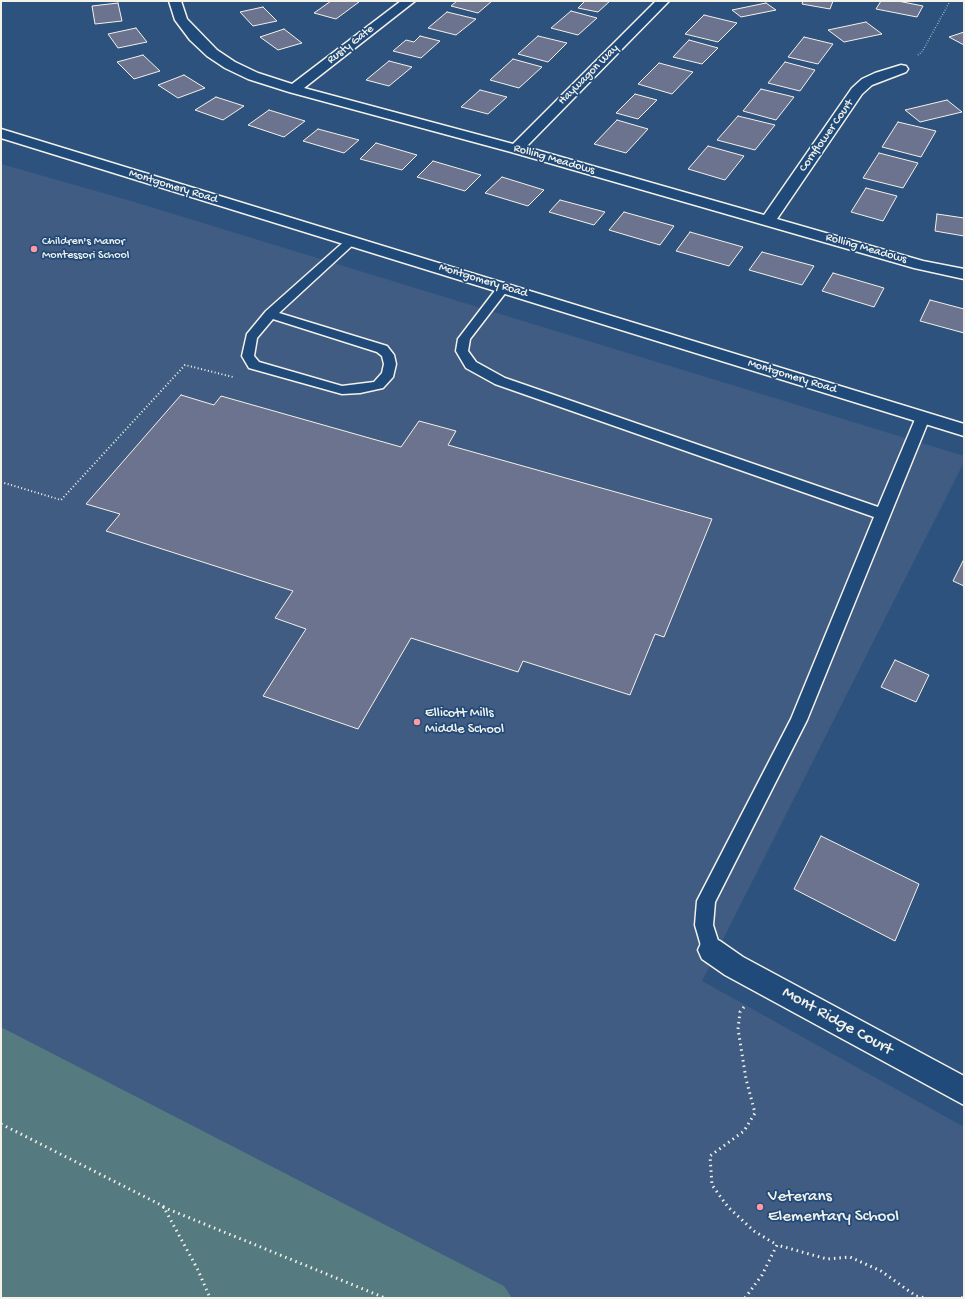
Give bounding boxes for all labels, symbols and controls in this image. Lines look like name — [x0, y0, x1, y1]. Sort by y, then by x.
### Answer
street label: Rusty Gate — [325, 22, 377, 68]
street label: Haywagon Way — [556, 42, 622, 108]
street label: Cornflower Court — [797, 97, 857, 175]
street label: Rolling Meadows — [512, 142, 596, 178]
street label: Montgomery Road — [127, 167, 219, 207]
street label: Rolling Meadows — [824, 231, 908, 267]
place label: Children's Manor Montessori School — [42, 235, 129, 263]
marker: Children's Manor Montessori School — [29, 244, 39, 254]
street label: Montgomery Road — [437, 261, 529, 301]
street label: Montgomery Road — [746, 357, 838, 397]
place label: Ellicott Mills Middle School — [425, 706, 504, 738]
marker: Ellicott Mills Middle School — [412, 717, 422, 727]
street label: Mont Ridge Court — [778, 983, 896, 1061]
place label: Veterans Elementary School — [768, 1187, 899, 1227]
marker: Veterans Elementary School — [755, 1202, 765, 1212]

